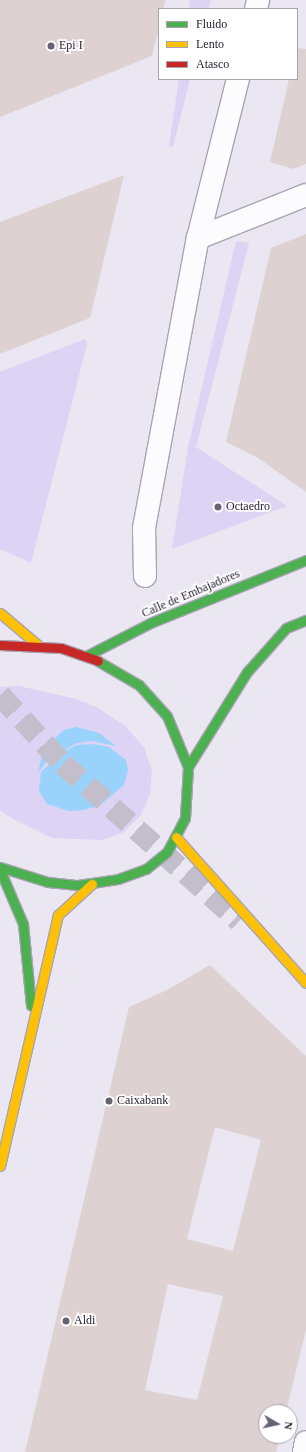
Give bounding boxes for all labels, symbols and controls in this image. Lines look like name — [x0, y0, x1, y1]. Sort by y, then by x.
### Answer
legend — [158, 8, 298, 80]
text: Fluido — [196, 17, 227, 31]
text: Lento — [196, 37, 224, 51]
place label: Epi I — [59, 39, 83, 53]
marker: Epi I — [46, 41, 56, 51]
text: Atasco — [196, 57, 229, 71]
place label: Octaedro — [226, 500, 270, 514]
marker: Octaedro — [213, 502, 223, 512]
street label: Calle de Embajadores — [140, 567, 242, 621]
place label: Caixabank — [117, 1094, 168, 1108]
marker: Caixabank — [104, 1096, 114, 1106]
place label: Aldi — [74, 1314, 95, 1328]
marker: Aldi — [61, 1316, 71, 1326]
north arrow — [258, 1404, 298, 1444]
text: N — [282, 1421, 295, 1431]

